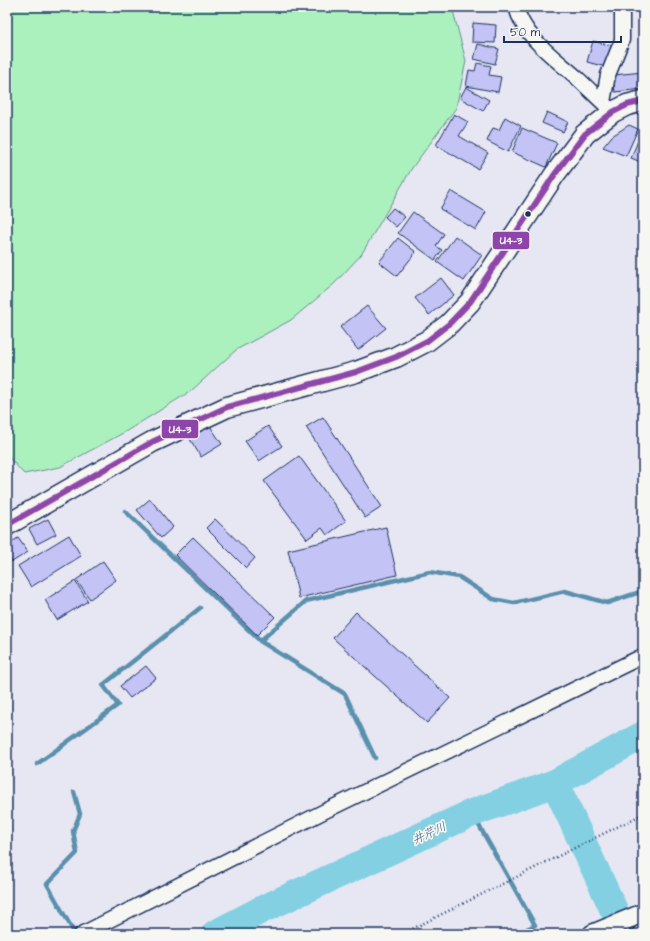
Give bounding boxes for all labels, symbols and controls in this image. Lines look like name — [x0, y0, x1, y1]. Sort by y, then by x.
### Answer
scale bar — [504, 18, 621, 44]
text: 50 m — [510, 24, 541, 41]
unlabelled marker — [523, 209, 533, 219]
line badge: U4-3 — [492, 231, 530, 250]
text: U4-3 — [499, 233, 523, 248]
line badge: U4-3 — [161, 419, 199, 439]
text: U4-3 — [168, 422, 192, 437]
water label: 井芹川 — [409, 818, 449, 849]

